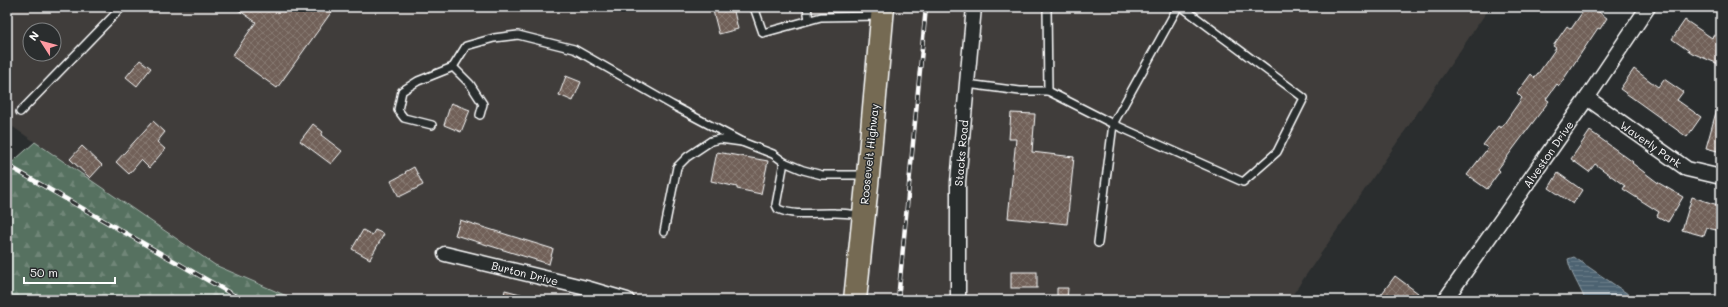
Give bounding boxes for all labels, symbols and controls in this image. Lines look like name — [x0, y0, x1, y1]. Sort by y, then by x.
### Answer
north arrow — [22, 22, 62, 62]
text: N — [25, 28, 42, 44]
street label: Roosevelt Highway — [856, 103, 882, 205]
street label: Alveston Drive — [1519, 117, 1577, 190]
street label: Waverly Park — [1617, 117, 1685, 171]
street label: Stacks Road — [951, 119, 971, 187]
street label: Burton Drive — [490, 257, 560, 289]
scale bar — [24, 259, 115, 285]
text: 50 m — [30, 264, 58, 280]

